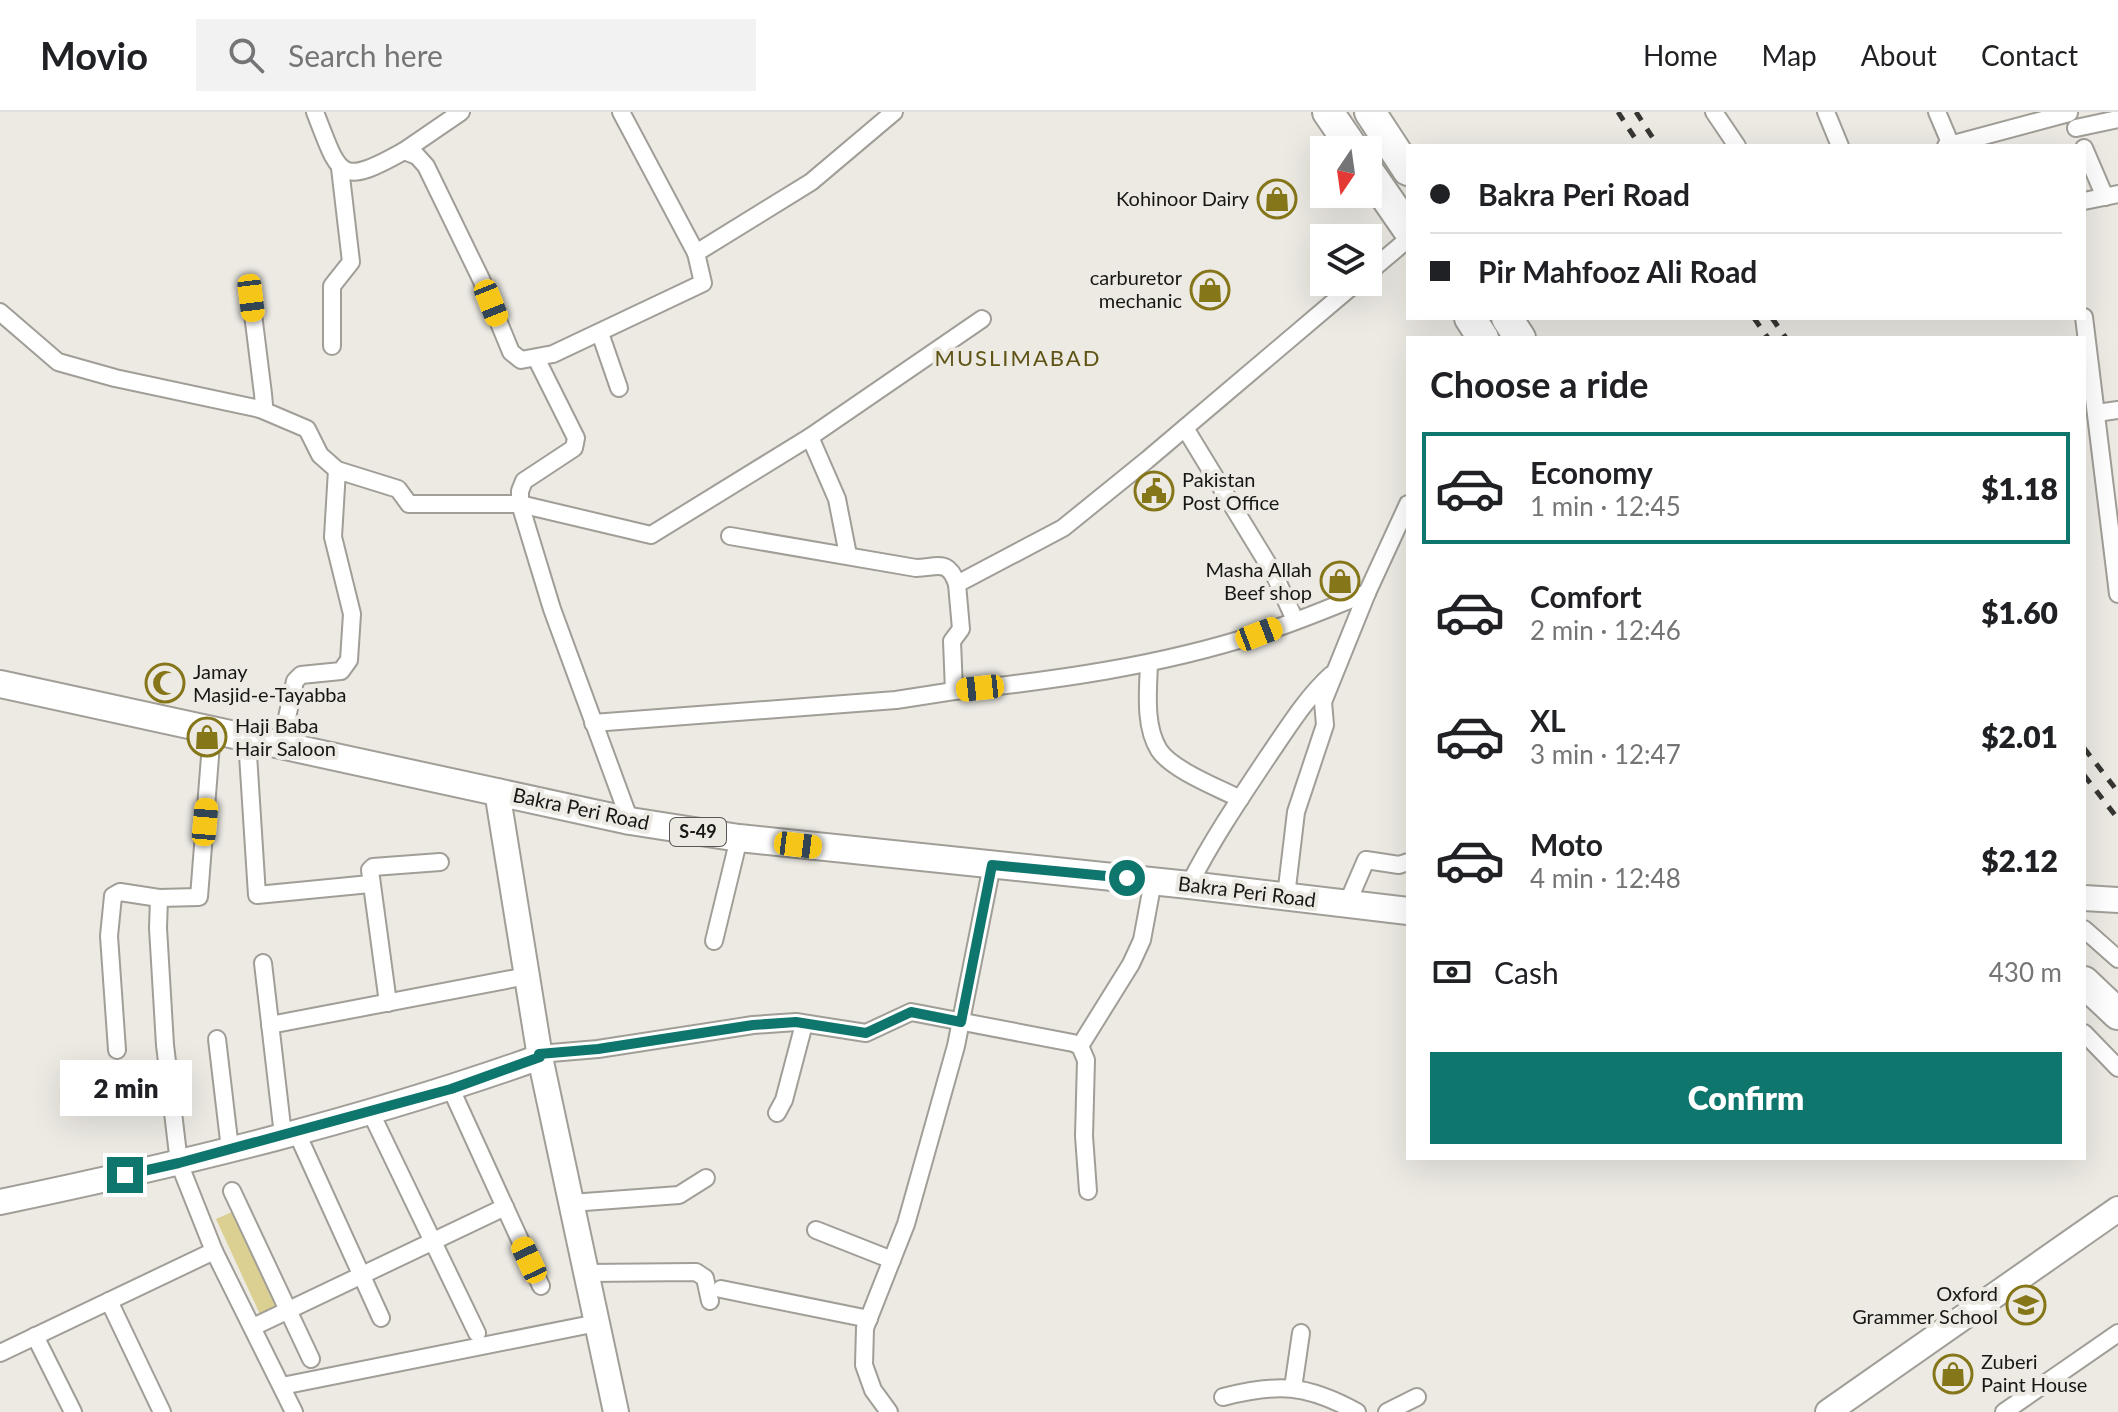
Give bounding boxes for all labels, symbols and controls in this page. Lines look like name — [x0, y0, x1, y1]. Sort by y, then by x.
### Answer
search box — [196, 19, 756, 91]
text: Movio — [40, 32, 148, 78]
icon: search — [224, 33, 268, 77]
text: Search here — [288, 37, 443, 73]
text: Home — [1643, 38, 1718, 72]
text: Map — [1762, 38, 1817, 72]
text: About — [1861, 38, 1937, 72]
text: Contact — [1981, 38, 2078, 72]
north arrow — [1310, 136, 1382, 208]
map controls — [1310, 136, 1382, 296]
text: Bakra Peri Road — [1478, 176, 1690, 212]
shop icon: Kohinoor Dairy — [1256, 178, 1298, 220]
place label: Kohinoor Dairy — [1116, 186, 1250, 210]
button: layers — [1310, 224, 1382, 296]
text: Pir Mahfooz Ali Road — [1478, 253, 1757, 289]
place label: carburetor mechanic — [1090, 265, 1183, 312]
shop icon: carburetor mechanic — [1189, 269, 1231, 311]
car — [236, 273, 266, 323]
car — [471, 276, 511, 330]
district label: MUSLIMABAD — [935, 344, 1101, 371]
text: Choose a ride — [1430, 362, 1649, 406]
icon: car — [1434, 452, 1506, 524]
text: Economy — [1530, 454, 1653, 490]
place label: Pakistan Post Office — [1182, 467, 1279, 514]
public building icon: Pakistan Post Office — [1133, 470, 1175, 512]
text: $1.18 — [1981, 470, 2058, 506]
text: 1 min · 12:45 — [1530, 490, 1681, 522]
place label: Masha Allah Beef shop — [1206, 557, 1312, 604]
shop icon: Masha Allah Beef shop — [1319, 560, 1361, 602]
icon: car — [1434, 576, 1506, 648]
text: Comfort — [1530, 578, 1642, 614]
text: $1.60 — [1981, 594, 2058, 630]
car — [1232, 614, 1286, 654]
text: 2 min · 12:46 — [1530, 614, 1681, 646]
place label: Jamay Masjid-e-Tayabba — [193, 659, 347, 706]
mosque icon: Jamay Masjid-e-Tayabba — [144, 662, 186, 704]
car — [955, 674, 1005, 702]
icon: car — [1434, 700, 1506, 772]
text: XL — [1530, 702, 1566, 738]
place label: Haji Baba Hair Saloon — [235, 713, 336, 760]
shop icon: Haji Baba Hair Saloon — [186, 716, 228, 758]
text: $2.01 — [1981, 718, 2058, 754]
text: 3 min · 12:47 — [1530, 738, 1681, 770]
street label: Bakra Peri Road — [511, 782, 652, 834]
car — [191, 797, 219, 847]
road number: S-49 — [670, 818, 726, 846]
icon: car — [1434, 824, 1506, 896]
text: Moto — [1530, 826, 1603, 862]
car — [773, 830, 823, 860]
text: $2.12 — [1981, 842, 2058, 878]
route start — [1109, 860, 1145, 896]
text: 4 min · 12:48 — [1530, 862, 1681, 894]
street label: Bakra Peri Road — [1177, 871, 1317, 911]
icon: cash — [1430, 950, 1474, 994]
text: Cash — [1494, 954, 1559, 990]
text: 430 m — [1989, 956, 2062, 988]
button: Confirm — [1430, 1052, 2062, 1144]
callout: 2 min — [59, 1059, 191, 1115]
text: 2 min — [94, 1072, 158, 1104]
route end — [107, 1157, 143, 1193]
car — [508, 1233, 550, 1287]
place label: Oxford Grammer School — [1852, 1281, 1998, 1328]
school or university icon: Oxford Grammer School — [2005, 1284, 2047, 1326]
place label: Zuberi Paint House — [1981, 1349, 2087, 1396]
shop icon: Zuberi Paint House — [1932, 1353, 1974, 1395]

